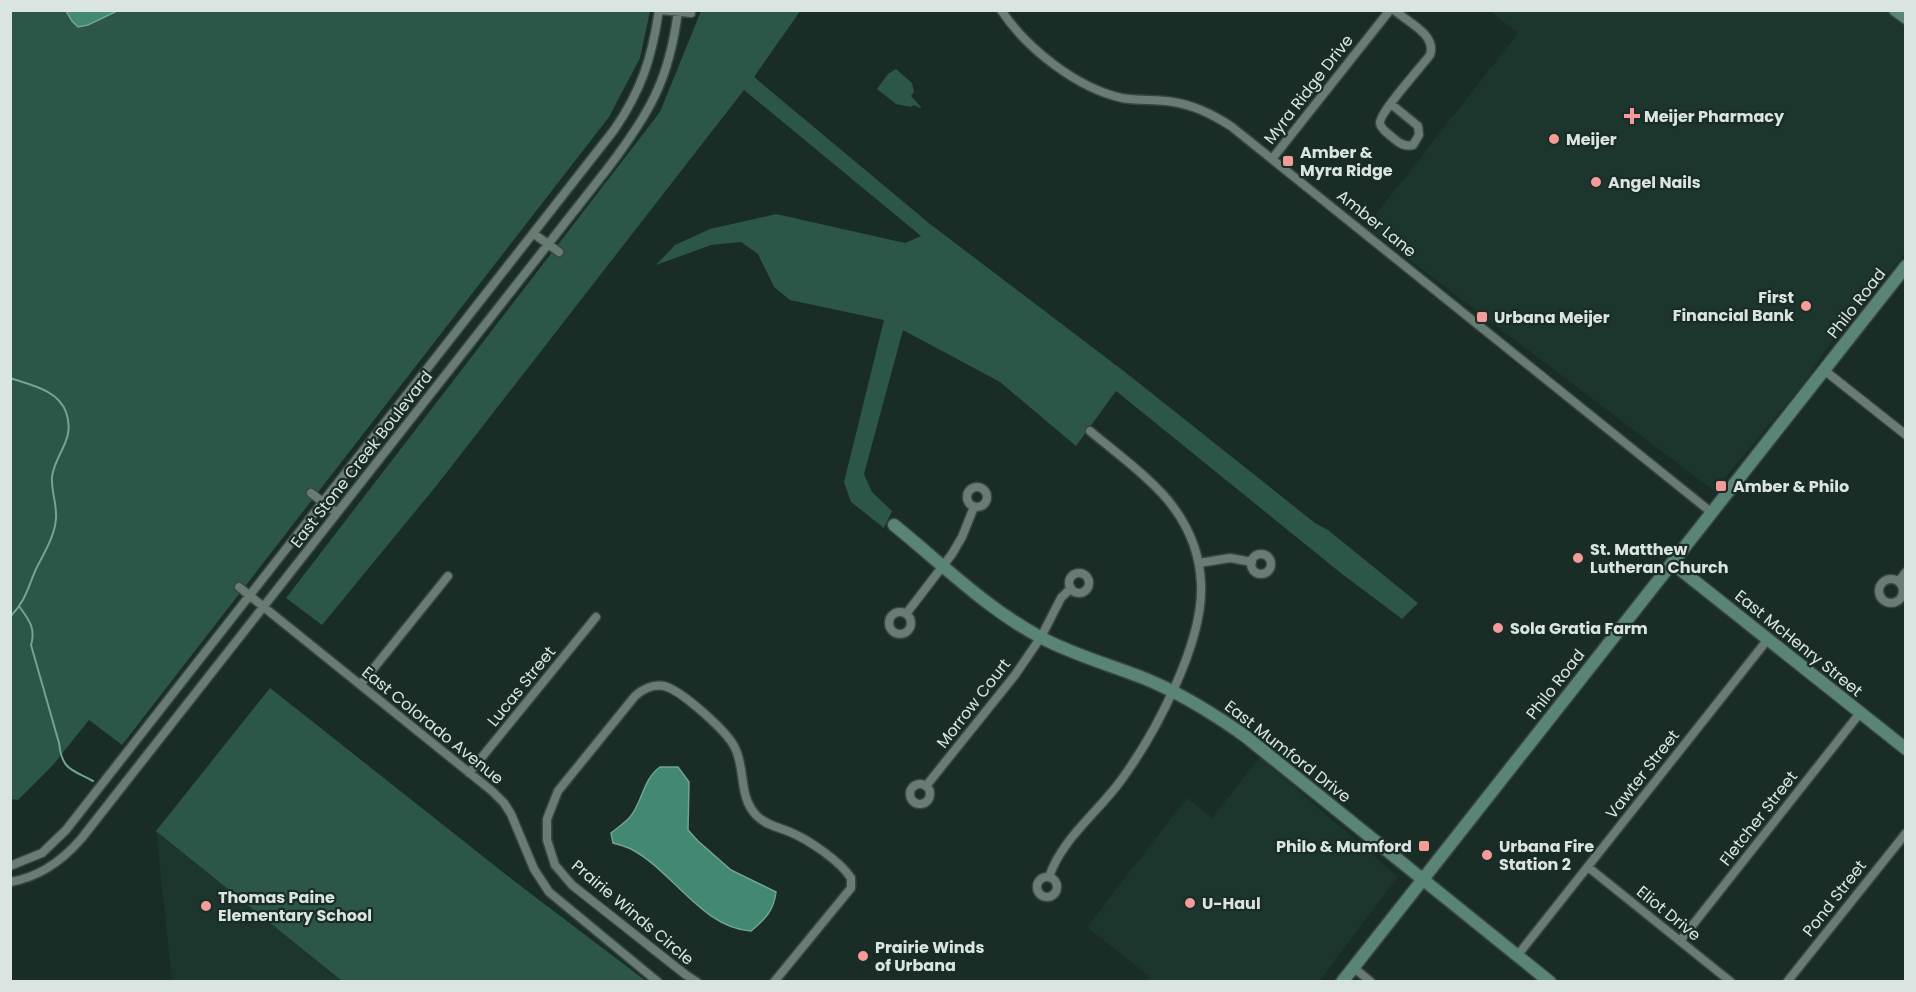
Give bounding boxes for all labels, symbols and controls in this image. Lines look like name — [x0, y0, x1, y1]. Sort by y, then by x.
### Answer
street label: Myra Ridge Drive — [1258, 30, 1359, 149]
place label: Meijer Pharmacy — [1644, 105, 1785, 128]
marker: Meijer Pharmacy — [1625, 109, 1639, 123]
place label: Meijer — [1566, 128, 1617, 151]
marker: Meijer — [1547, 132, 1561, 146]
place label: Amber & Myra Ridge — [1300, 141, 1393, 182]
marker: Amber & Myra Ridge — [1281, 154, 1295, 168]
place label: Angel Nails — [1608, 171, 1701, 194]
marker: Angel Nails — [1589, 175, 1603, 189]
street label: Amber Lane — [1332, 184, 1421, 263]
street label: Philo Road — [1822, 263, 1891, 343]
place label: First Financial Bank — [1673, 286, 1794, 327]
marker: First Financial Bank — [1799, 299, 1813, 313]
place label: Urbana Meijer — [1494, 306, 1610, 329]
marker: Urbana Meijer — [1475, 310, 1489, 324]
street label: East Stone Creek Boulevard — [285, 366, 438, 553]
place label: Amber & Philo — [1733, 475, 1849, 498]
marker: Amber & Philo — [1714, 479, 1728, 493]
place label: St. Matthew Lutheran Church — [1590, 538, 1729, 579]
marker: St. Matthew Lutheran Church — [1571, 551, 1585, 565]
street label: East McHenry Street — [1730, 585, 1868, 702]
place label: Sola Gratia Farm — [1510, 617, 1648, 640]
marker: Sola Gratia Farm — [1491, 621, 1505, 635]
street label: Lucas Street — [482, 641, 561, 731]
street label: Philo Road — [1521, 644, 1590, 724]
street label: Morrow Court — [931, 653, 1016, 753]
street label: East Colorado Avenue — [357, 661, 509, 790]
street label: East Mumford Drive — [1220, 695, 1356, 808]
street label: Vawter Street — [1600, 725, 1685, 824]
street label: Fletcher Street — [1714, 766, 1803, 871]
place label: Philo & Mumford — [1276, 835, 1412, 858]
place label: Urbana Fire Station 2 — [1499, 835, 1594, 876]
marker: Philo & Mumford — [1417, 839, 1431, 853]
marker: Urbana Fire Station 2 — [1480, 848, 1494, 862]
street label: Prairie Winds Circle — [567, 854, 699, 970]
street label: Pond Street — [1797, 855, 1872, 942]
street label: Eliot Drive — [1632, 880, 1706, 946]
place label: Thomas Paine Elementary School — [218, 886, 372, 927]
place label: U-Haul — [1202, 892, 1261, 915]
marker: U-Haul — [1183, 896, 1197, 910]
marker: Thomas Paine Elementary School — [199, 899, 213, 913]
place label: Prairie Winds of Urbana — [875, 936, 984, 977]
marker: Prairie Winds of Urbana — [856, 949, 870, 963]

